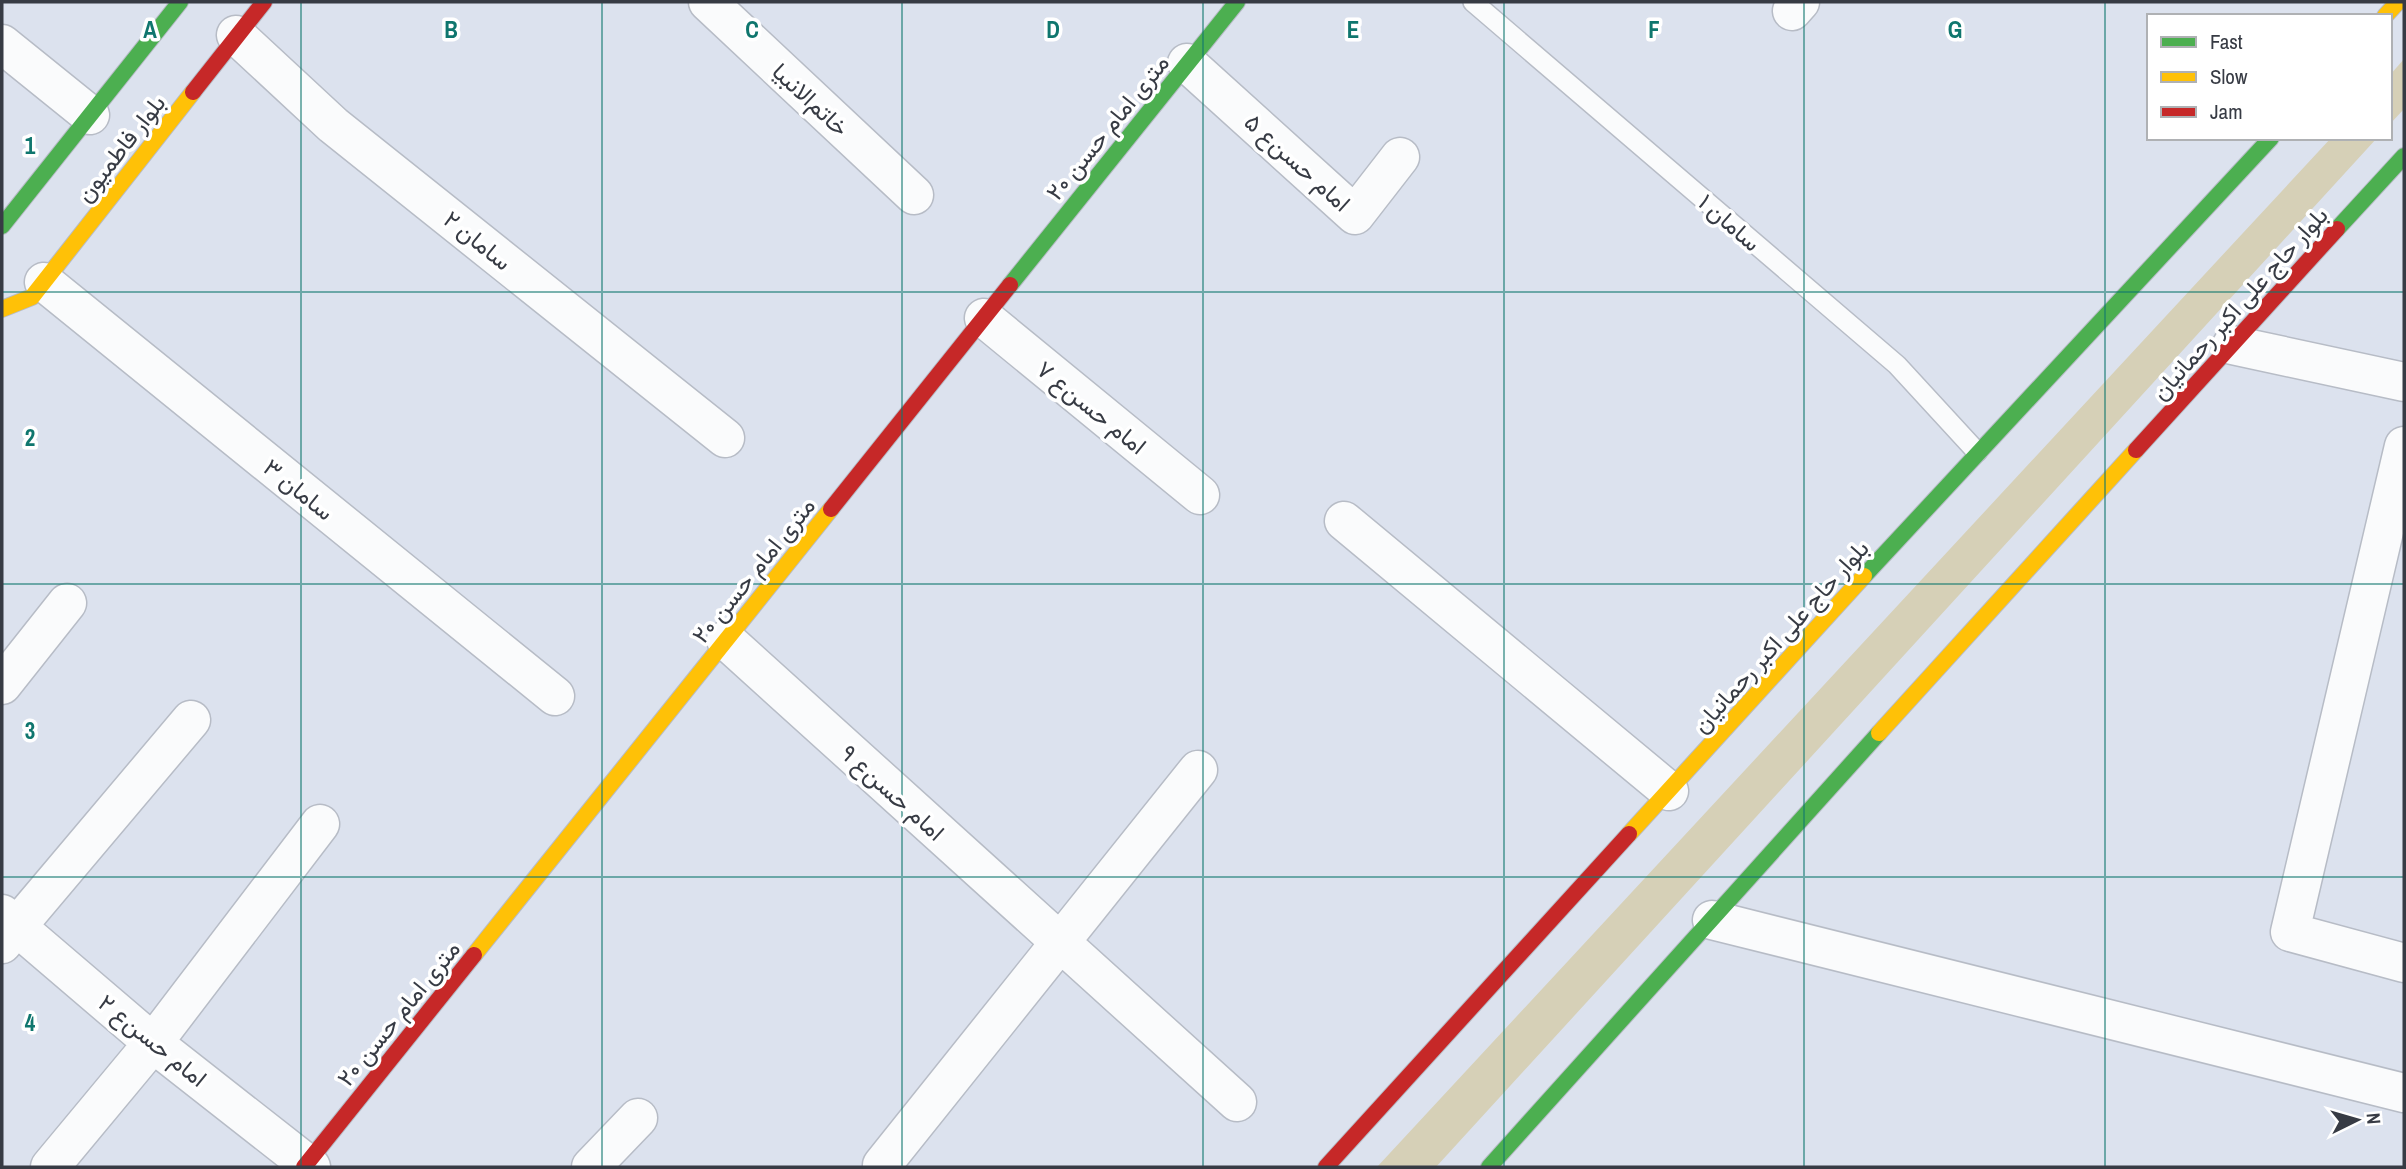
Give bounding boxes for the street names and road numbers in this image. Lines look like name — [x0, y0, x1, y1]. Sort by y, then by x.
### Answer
street label: ۲۰ متری امام حسن — [1038, 47, 1177, 207]
street label: خاتم‌الانبیا — [765, 55, 856, 144]
street label: بلوار فاطمیون — [68, 88, 172, 208]
street label: امام حسن‌ع ۵ — [1237, 106, 1358, 219]
street label: سامان ۱ — [1692, 186, 1768, 258]
street label: بلوار حاج علی اکبر رحمانیان — [2144, 200, 2335, 407]
street label: سامان ۲ — [437, 203, 519, 277]
street label: امام حسن‌ع ۷ — [1030, 353, 1154, 462]
street label: سامان ۳ — [257, 451, 341, 527]
street label: ۲۰ متری امام حسن — [684, 490, 823, 650]
street label: بلوار حاج علی اکبر رحمانیان — [1685, 533, 1876, 740]
street label: امام حسن‌ع ۹ — [833, 737, 952, 848]
street label: ۲۰ متری امام حسن — [329, 933, 468, 1093]
street label: امام حسن‌ع ۲ — [91, 986, 214, 1094]

